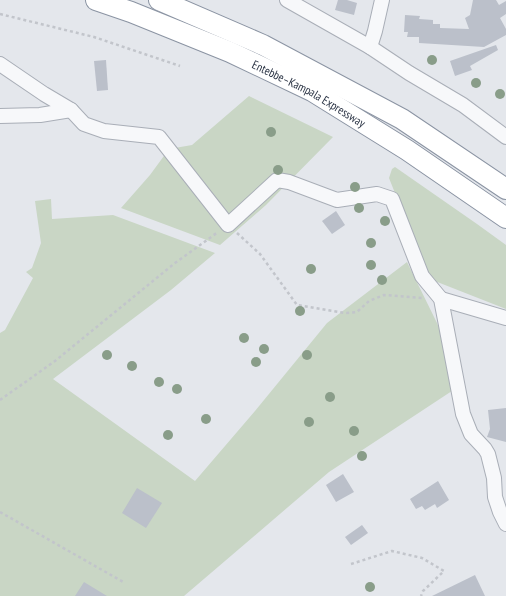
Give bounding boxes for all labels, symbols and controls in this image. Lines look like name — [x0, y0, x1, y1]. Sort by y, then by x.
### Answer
street label: Entebbe–Kampala Expressway — [250, 56, 369, 130]

